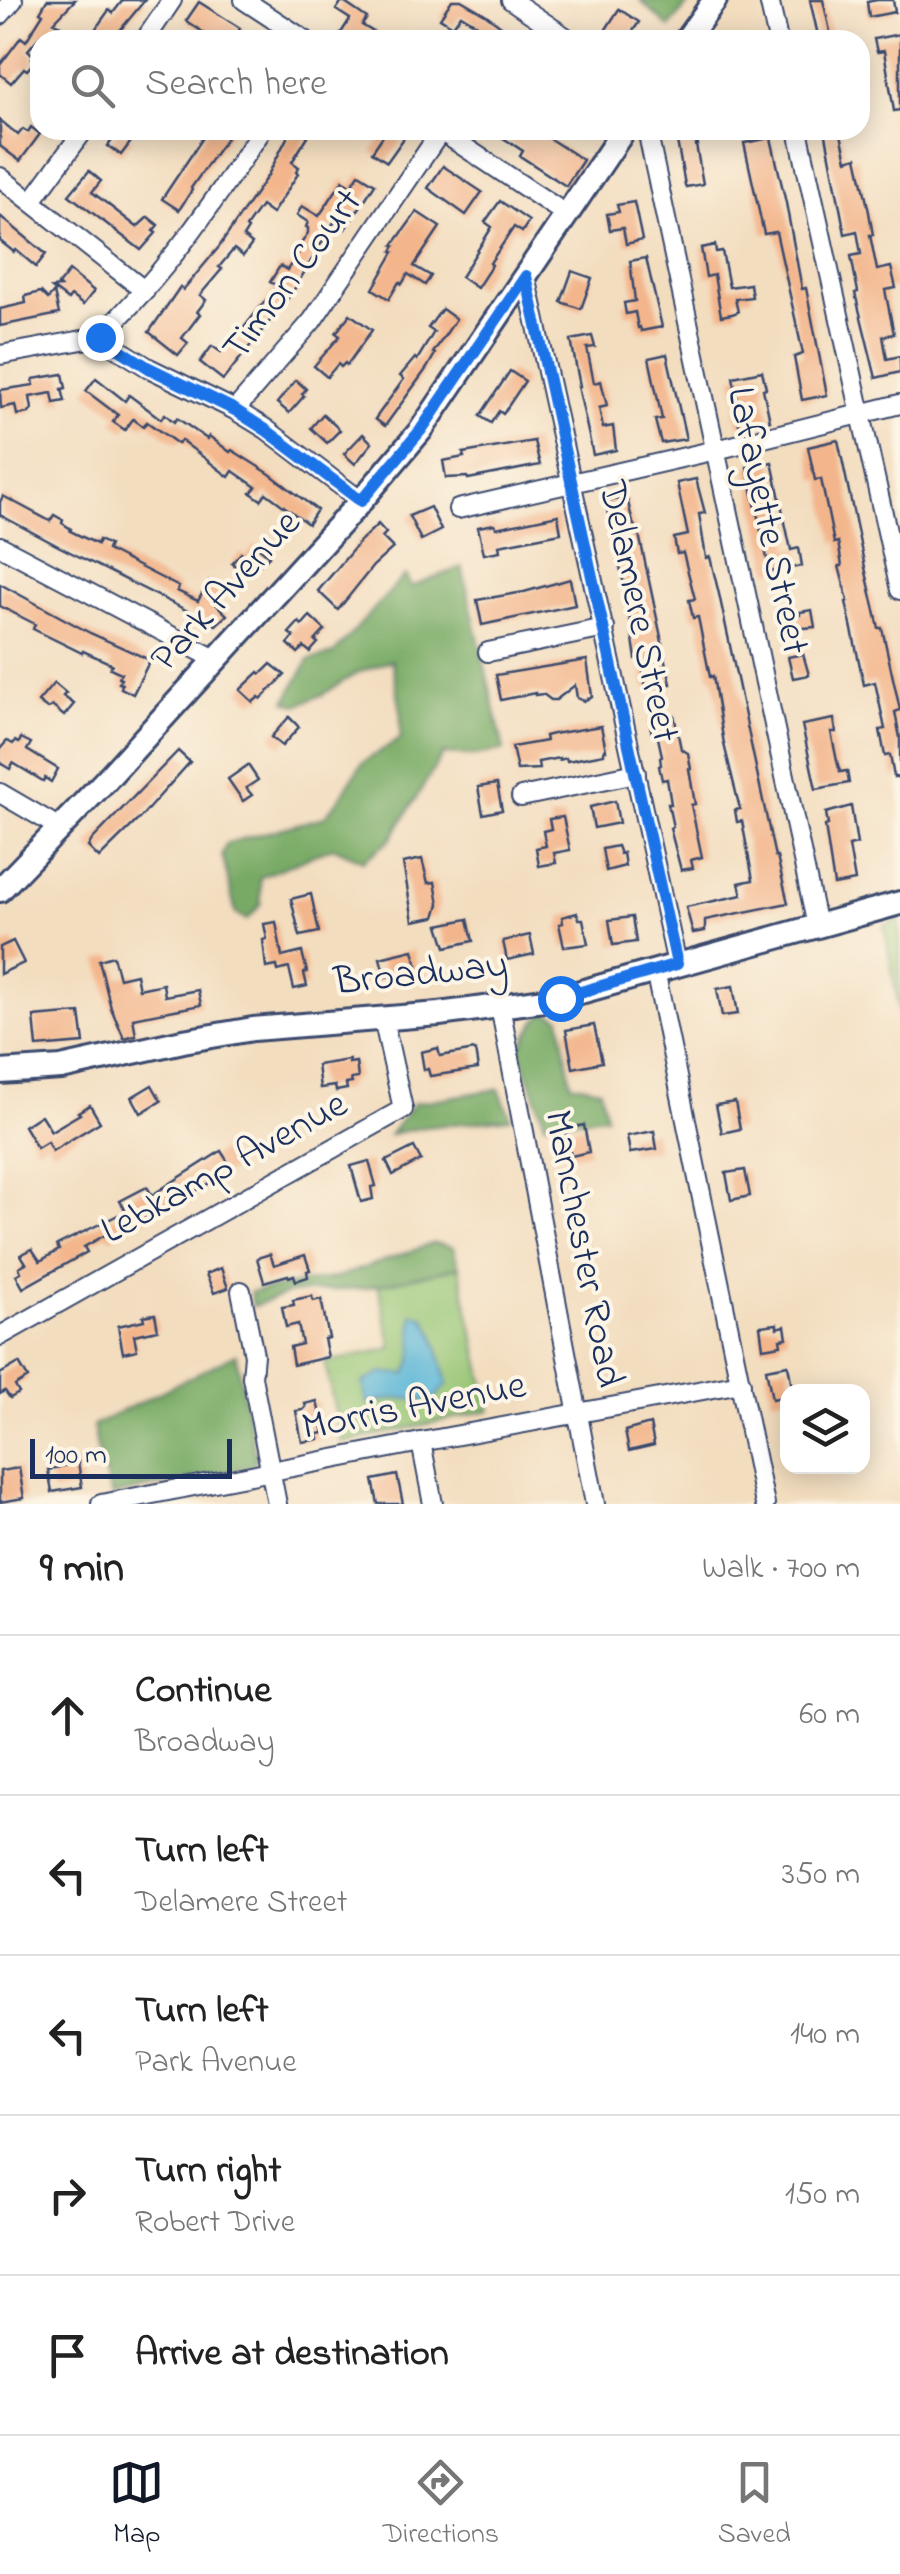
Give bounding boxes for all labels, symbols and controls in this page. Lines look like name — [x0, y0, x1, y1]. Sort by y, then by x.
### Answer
search box — [30, 30, 870, 140]
text: Search here — [145, 57, 327, 113]
icon: search — [65, 58, 120, 113]
street label: Timon Court — [209, 177, 379, 375]
route end — [78, 315, 124, 361]
street label: Lafayette Street — [709, 382, 823, 660]
street label: Delamere Street — [580, 475, 693, 748]
street label: Park Avenue — [138, 497, 317, 687]
street label: Broadway — [330, 937, 511, 1014]
route start — [538, 976, 584, 1022]
street label: Lebkamp Avenue — [91, 1077, 359, 1261]
street label: Manchester Road — [526, 1105, 638, 1393]
street label: Morris Avenue — [297, 1357, 531, 1459]
map controls — [780, 1384, 870, 1474]
button: layers — [780, 1384, 870, 1474]
scale bar — [30, 1434, 232, 1478]
text: 100 m — [45, 1436, 107, 1477]
text: 9 min — [40, 1539, 124, 1600]
text: Walk · 700 m — [702, 1546, 860, 1593]
text: Continue — [135, 1664, 271, 1720]
icon: ahead — [40, 1688, 95, 1743]
text: 60 m — [799, 1692, 860, 1739]
text: Broadway — [135, 1720, 274, 1767]
text: Turn left — [135, 1824, 268, 1880]
icon: left — [40, 1848, 95, 1903]
text: 350 m — [782, 1852, 860, 1899]
text: Delamere Street — [135, 1880, 348, 1927]
text: Turn left — [135, 1984, 268, 2040]
icon: left — [40, 2008, 95, 2063]
text: 140 m — [790, 2012, 860, 2059]
text: Park Avenue — [135, 2040, 297, 2087]
text: Turn right — [135, 2144, 281, 2200]
icon: right — [40, 2168, 95, 2223]
text: 150 m — [785, 2172, 860, 2219]
text: Robert Drive — [135, 2200, 295, 2247]
text: Arrive at destination — [135, 2327, 449, 2383]
icon: arrive — [40, 2328, 95, 2383]
tab: Map — [109, 2455, 164, 2556]
tab: Directions — [383, 2455, 499, 2556]
tab: Saved — [718, 2455, 791, 2556]

